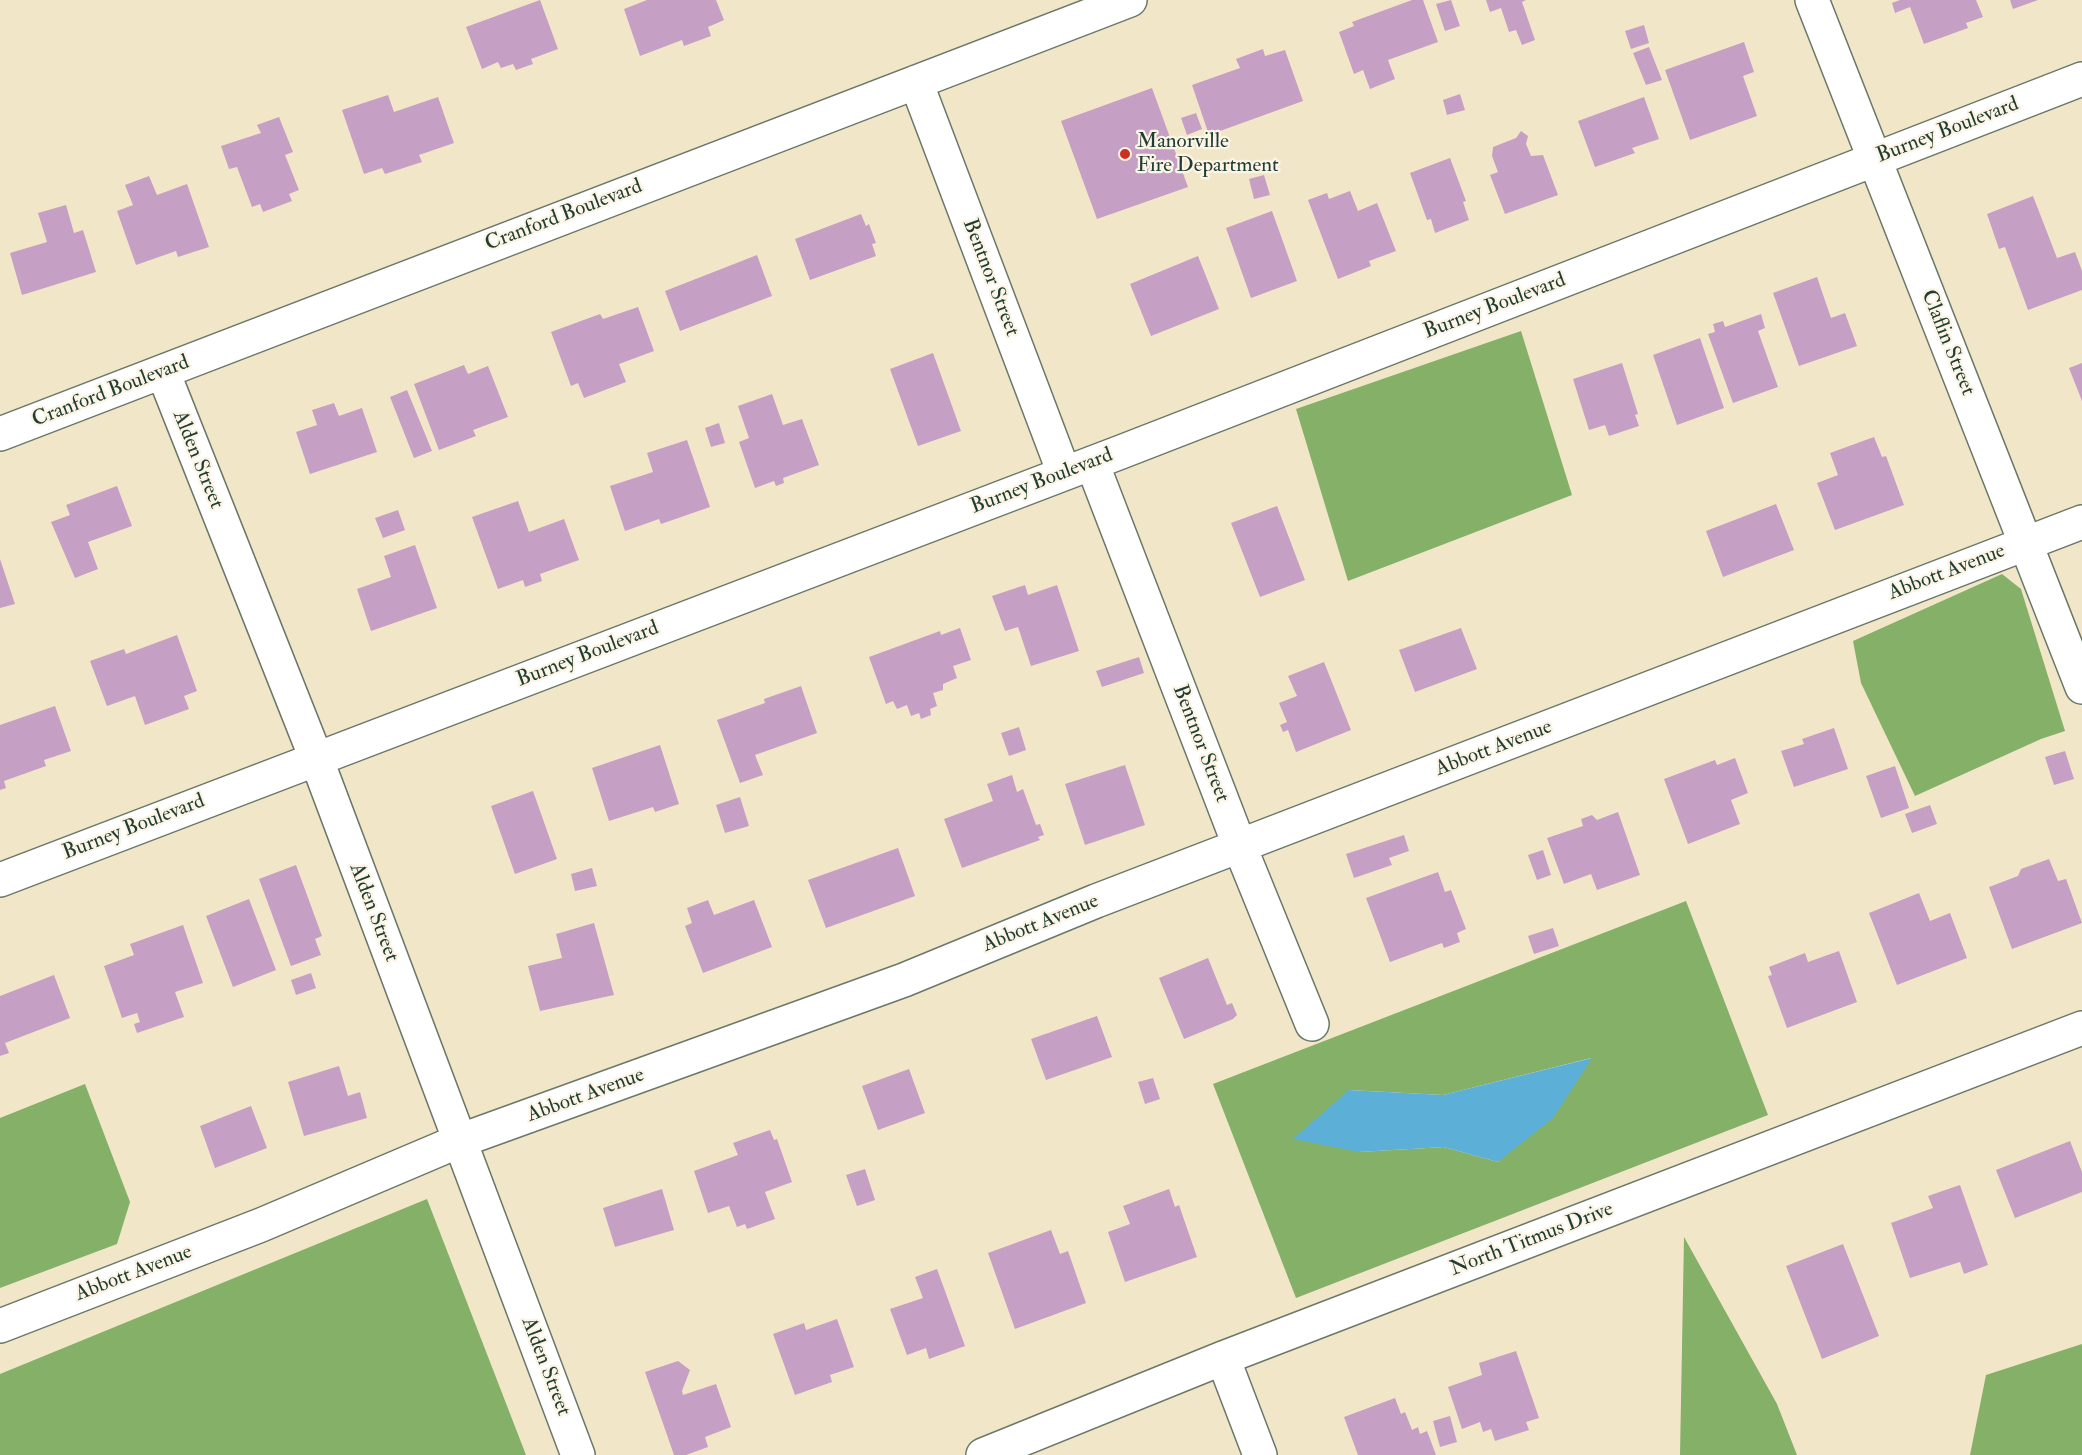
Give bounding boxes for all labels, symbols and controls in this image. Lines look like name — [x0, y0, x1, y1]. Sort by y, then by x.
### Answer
street label: Burney Boulevard — [1873, 92, 2023, 170]
place label: Manorville Fire Department — [1137, 129, 1279, 179]
marker: Manorville Fire Department — [1118, 147, 1132, 161]
street label: Cranford Boulevard — [482, 174, 646, 258]
street label: Bentnor Street — [956, 216, 1024, 340]
street label: Burney Boulevard — [1420, 268, 1570, 346]
street label: Claflin Street — [1914, 286, 1980, 400]
street label: Cranford Boulevard — [29, 350, 193, 434]
street label: Alden Street — [166, 407, 228, 513]
street label: Burney Boulevard — [967, 443, 1117, 521]
street label: Abbott Avenue — [1885, 539, 2009, 607]
street label: Burney Boulevard — [513, 616, 663, 694]
street label: Bentnor Street — [1166, 682, 1234, 806]
street label: Abbott Avenue — [1432, 715, 1556, 783]
street label: Burney Boulevard — [59, 789, 209, 867]
street label: Alden Street — [343, 860, 403, 966]
street label: Abbott Avenue — [979, 889, 1103, 959]
street label: Abbott Avenue — [524, 1063, 648, 1129]
street label: North Titmus Drive — [1447, 1197, 1617, 1283]
street label: Abbott Avenue — [72, 1240, 196, 1308]
street label: Alden Street — [515, 1314, 575, 1420]

